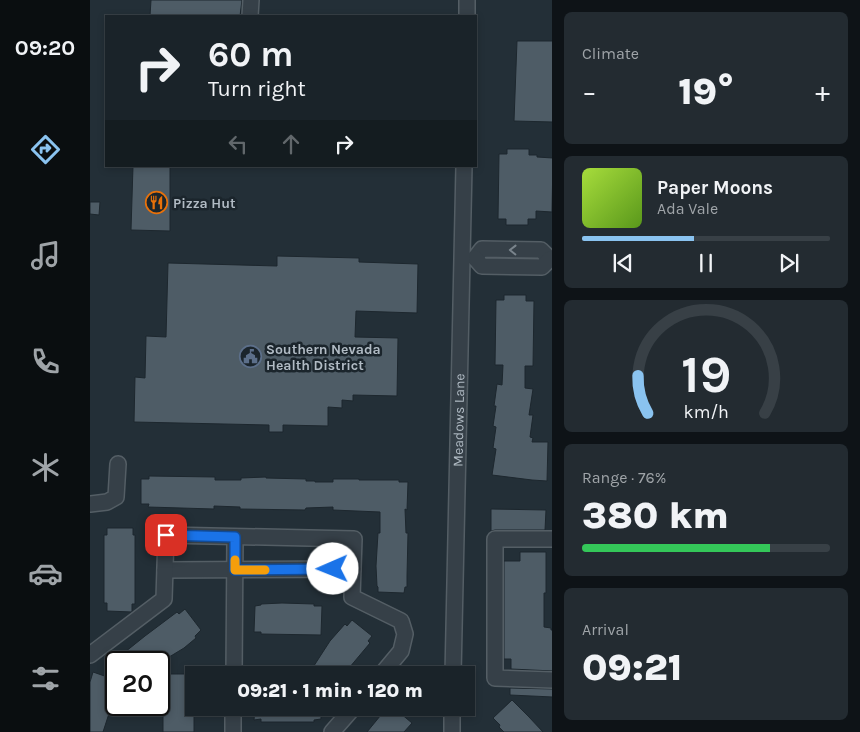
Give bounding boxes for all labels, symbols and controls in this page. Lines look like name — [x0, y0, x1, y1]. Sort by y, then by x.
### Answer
text: 60 m — [208, 34, 293, 75]
text: 09:20 — [15, 35, 75, 61]
icon: right — [125, 35, 190, 100]
text: Climate — [582, 44, 639, 63]
text: 19° — [678, 69, 734, 114]
text: − — [582, 75, 597, 108]
text: + — [815, 75, 830, 108]
text: Turn right — [208, 76, 306, 102]
icon: left — [224, 130, 252, 158]
icon: ahead — [277, 130, 305, 158]
icon: right — [330, 130, 358, 158]
icon: directions — [28, 132, 63, 167]
text: Paper Moons — [657, 177, 773, 199]
restaurant icon: Pizza Hut — [145, 191, 169, 215]
place label: Pizza Hut — [173, 195, 236, 212]
text: Ada Vale — [657, 199, 718, 218]
icon: music — [28, 238, 63, 273]
one-way arrow — [508, 245, 516, 255]
icon: previous — [609, 249, 637, 277]
icon: pause — [692, 249, 720, 277]
icon: next — [775, 249, 803, 277]
place label: Southern Nevada Health District — [266, 341, 381, 374]
icon: phone — [28, 344, 63, 379]
text: 19 — [681, 344, 731, 405]
public building icon: Southern Nevada Health District — [238, 345, 262, 369]
street label: Meadows Lane — [450, 373, 469, 467]
text: km/h — [683, 402, 729, 423]
icon: climate — [28, 450, 63, 485]
text: Range · 76% — [582, 468, 666, 487]
text: 380 km — [582, 493, 729, 538]
pin — [145, 514, 187, 556]
icon: arrive — [152, 521, 180, 549]
position arrow — [306, 542, 358, 594]
icon: car — [28, 556, 63, 591]
text: Arrival — [582, 620, 629, 639]
text: 09:21 — [582, 645, 682, 690]
speed limit sign: 20 — [105, 651, 170, 716]
icon: filters — [28, 661, 63, 696]
text: 09:21 · 1 min · 120 m — [237, 680, 423, 702]

